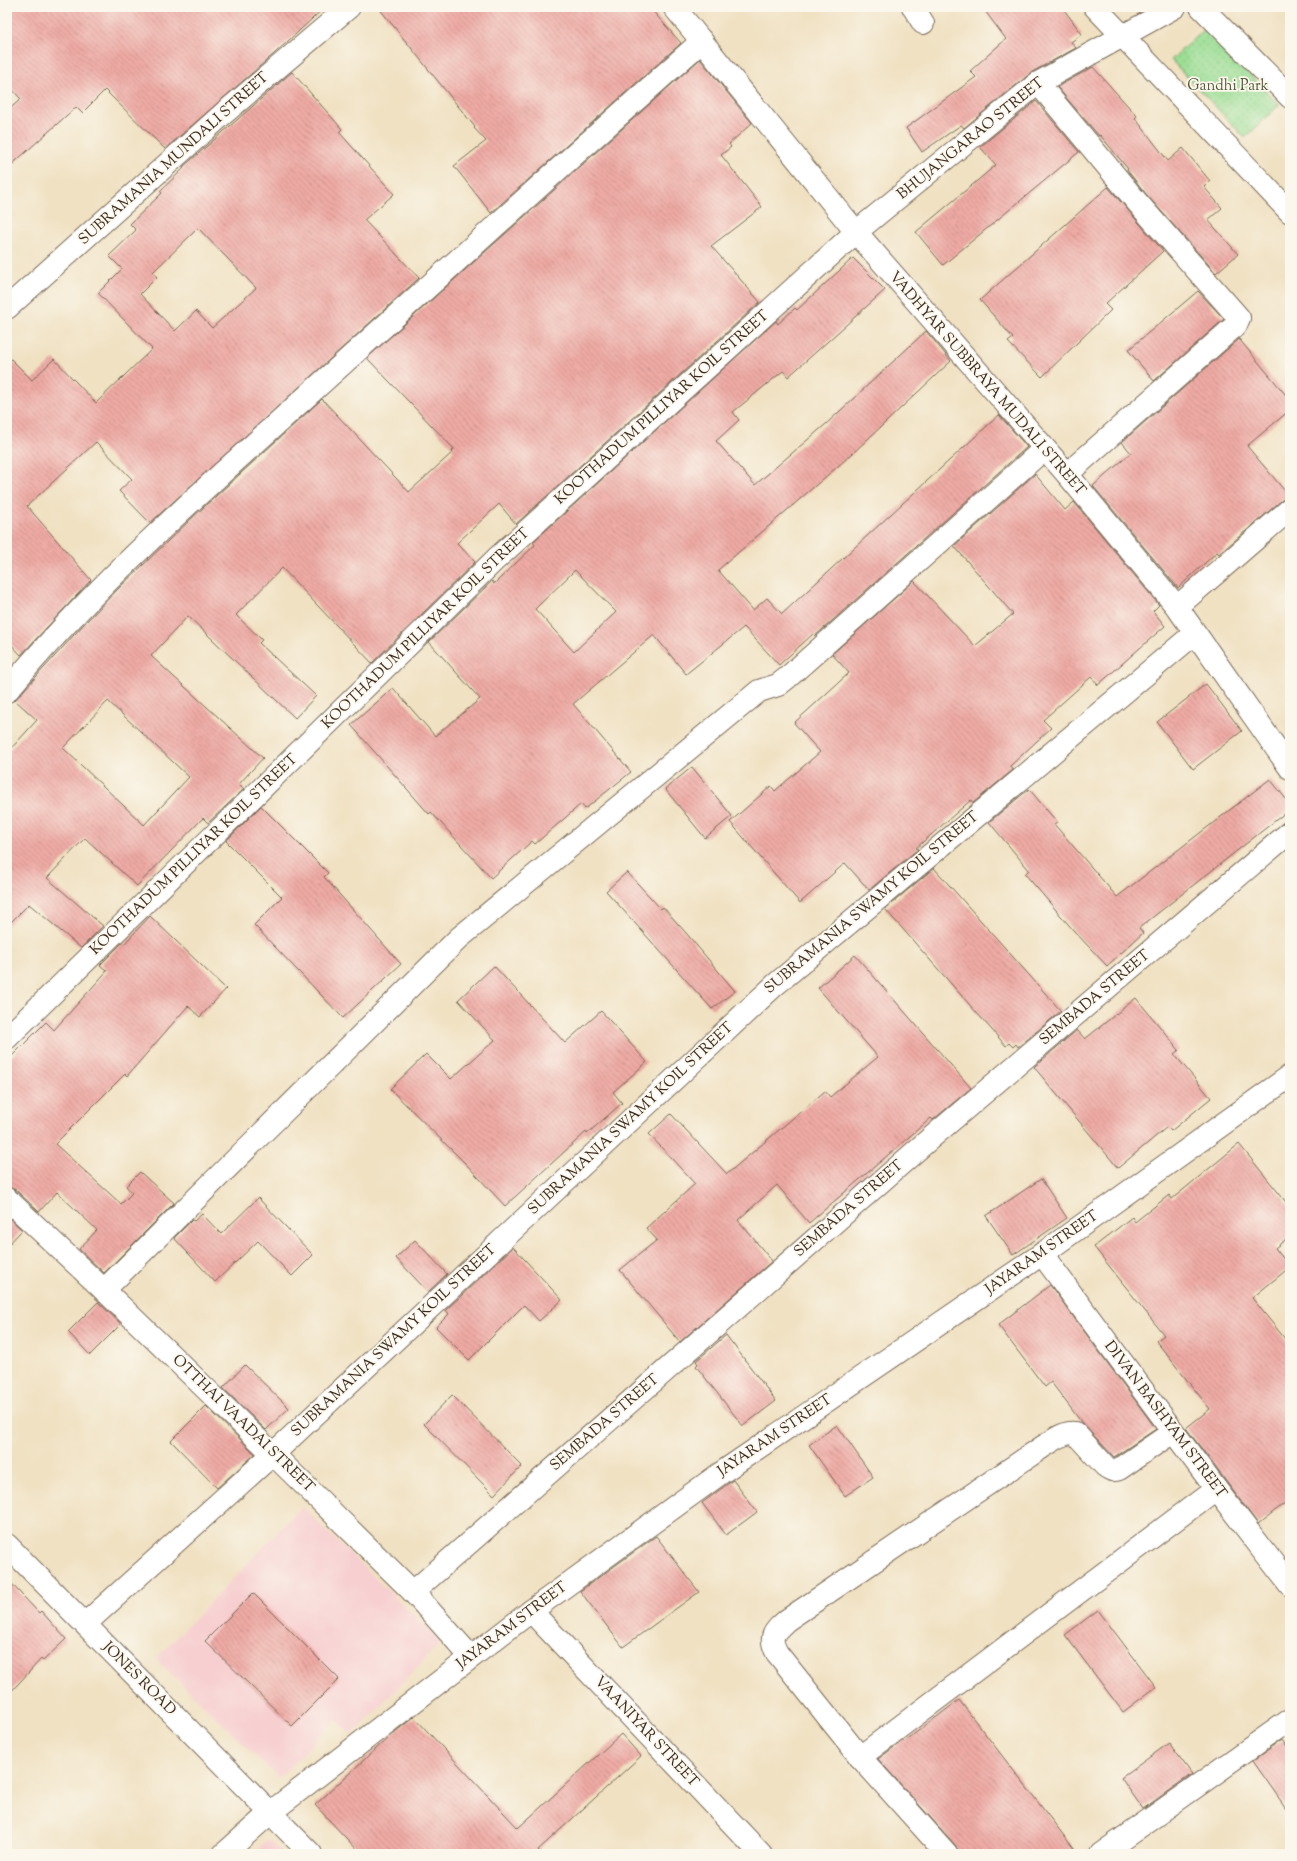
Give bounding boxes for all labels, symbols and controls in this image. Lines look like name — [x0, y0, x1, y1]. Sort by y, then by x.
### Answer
street label: SUBRAMANIA MUNDALI STREET — [74, 68, 274, 250]
street label: BHUJANGARAO STREET — [893, 73, 1049, 205]
park label: Gandhi Park — [1187, 76, 1269, 97]
street label: VADHYAR SUBBRAYA MUDALI STREET — [884, 267, 1091, 501]
street label: KOOTHADUM PILLIYAR KOIL STREET — [550, 306, 774, 510]
street label: KOOTHADUM PILLIYAR KOIL STREET — [317, 523, 535, 734]
street label: KOOTHADUM PILLIYAR KOIL STREET — [85, 749, 303, 960]
street label: SUBRAMANIA SWAMY KOIL STREET — [760, 807, 984, 999]
street label: SEMBADA STREET — [1035, 945, 1155, 1051]
street label: SUBRAMANIA SWAMY KOIL STREET — [524, 1018, 739, 1220]
street label: SEMBADA STREET — [790, 1155, 908, 1262]
street label: JAYARAM STREET — [980, 1206, 1103, 1301]
street label: SUBRAMANIA SWAMY KOIL STREET — [287, 1240, 502, 1442]
street label: DIVAN BASHYAM STREET — [1099, 1337, 1232, 1504]
street label: OTTHAI VAADAI STREET — [167, 1350, 319, 1498]
street label: SEMBADA STREET — [546, 1369, 664, 1476]
street label: JAYARAM STREET — [713, 1390, 837, 1483]
street label: JAYARAM STREET — [451, 1577, 572, 1675]
street label: JONES ROAD — [97, 1637, 181, 1721]
street label: VAANIYAR STREET — [589, 1672, 703, 1792]

